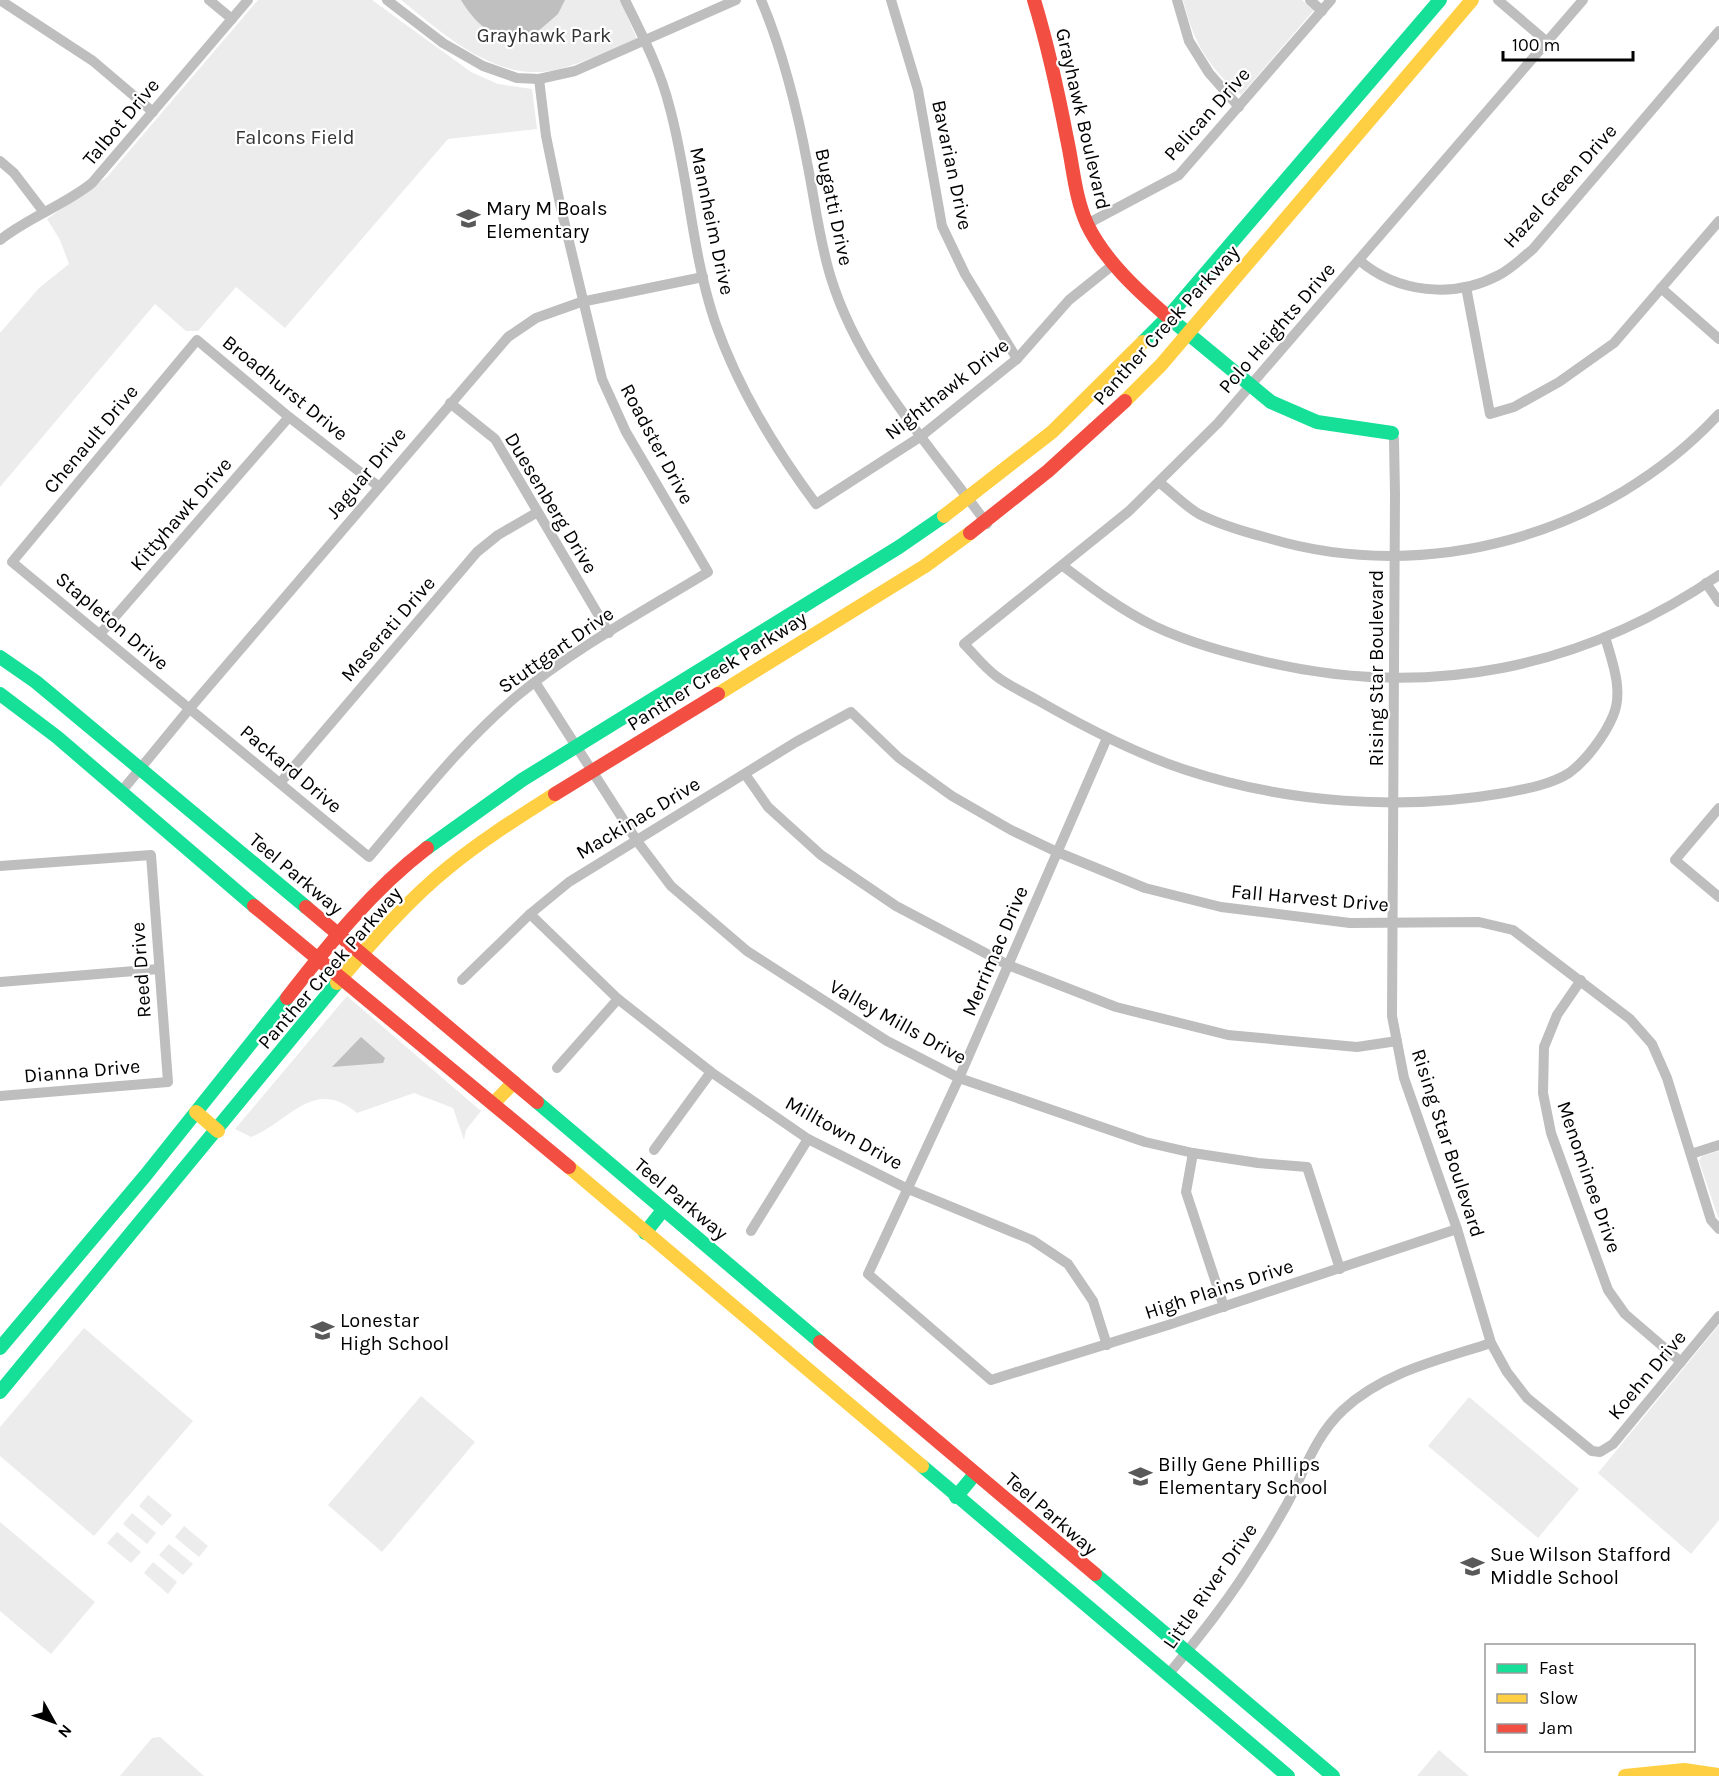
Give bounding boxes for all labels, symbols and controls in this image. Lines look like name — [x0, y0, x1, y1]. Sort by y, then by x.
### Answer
park label: Grayhawk Park — [477, 24, 611, 47]
scale bar — [1503, 24, 1634, 62]
street label: Grayhawk Boulevard — [1051, 26, 1115, 212]
text: 100 m — [1512, 34, 1560, 56]
street label: Pelican Drive — [1159, 63, 1255, 165]
street label: Talbot Drive — [78, 74, 164, 170]
street label: Bavarian Drive — [927, 98, 977, 232]
street label: Hazel Green Drive — [1498, 119, 1622, 253]
park label: Falcons Field — [235, 126, 355, 149]
street label: Mannheim Drive — [685, 145, 739, 297]
street label: Bugatti Drive — [810, 146, 858, 268]
place label: Mary M Boals Elementary — [486, 197, 607, 243]
school or university icon: Mary M Boals Elementary — [455, 206, 481, 232]
street label: Panther Creek Parkway — [1088, 240, 1244, 410]
street label: Polo Heights Drive — [1214, 258, 1340, 398]
street label: Broadhurst Drive — [218, 330, 352, 446]
street label: Nighthawk Drive — [880, 334, 1014, 444]
street label: Chenault Drive — [39, 380, 143, 498]
street label: Roadster Drive — [616, 380, 698, 508]
street label: Jaguar Drive — [321, 423, 411, 523]
street label: Duesenberg Drive — [500, 428, 602, 578]
street label: Kittyhawk Drive — [125, 453, 237, 575]
street label: Stapleton Drive — [51, 567, 173, 675]
street label: Rising Star Boulevard — [1365, 570, 1388, 766]
street label: Maserati Drive — [336, 572, 440, 686]
street label: Stuttgart Drive — [494, 602, 618, 698]
street label: Panther Creek Parkway — [623, 606, 811, 736]
street label: Packard Drive — [236, 720, 346, 818]
street label: Mackinac Drive — [572, 772, 704, 864]
street label: Teel Parkway — [245, 828, 347, 920]
street label: Fall Harvest Drive — [1230, 880, 1390, 916]
street label: Panther Creek Parkway — [253, 882, 407, 1054]
street label: Merrimac Drive — [957, 882, 1033, 1020]
street label: Reed Drive — [126, 921, 156, 1019]
street label: Valley Mills Drive — [825, 975, 971, 1069]
street label: Rising Star Boulevard — [1407, 1046, 1489, 1240]
street label: Dianna Drive — [23, 1054, 141, 1088]
street label: Milltown Drive — [781, 1091, 907, 1175]
street label: Menominee Drive — [1552, 1098, 1626, 1256]
street label: Teel Parkway — [630, 1153, 732, 1245]
street label: High Plains Drive — [1142, 1254, 1296, 1324]
place label: Lonestar High School — [340, 1309, 449, 1355]
school or university icon: Lonestar High School — [309, 1318, 335, 1344]
street label: Koehn Drive — [1603, 1326, 1691, 1424]
place label: Billy Gene Phillips Elementary School — [1158, 1453, 1328, 1499]
school or university icon: Billy Gene Phillips Elementary School — [1127, 1463, 1153, 1489]
street label: Teel Parkway — [1000, 1468, 1102, 1560]
street label: Little River Drive — [1158, 1519, 1262, 1653]
place label: Sue Wilson Stafford Middle School — [1490, 1543, 1671, 1589]
school or university icon: Sue Wilson Stafford Middle School — [1459, 1553, 1485, 1579]
legend — [1485, 1644, 1695, 1752]
text: Fast — [1539, 1657, 1574, 1679]
text: Slow — [1539, 1687, 1578, 1709]
north arrow — [24, 1692, 84, 1752]
text: Jam — [1539, 1717, 1573, 1739]
text: N — [54, 1721, 76, 1742]

